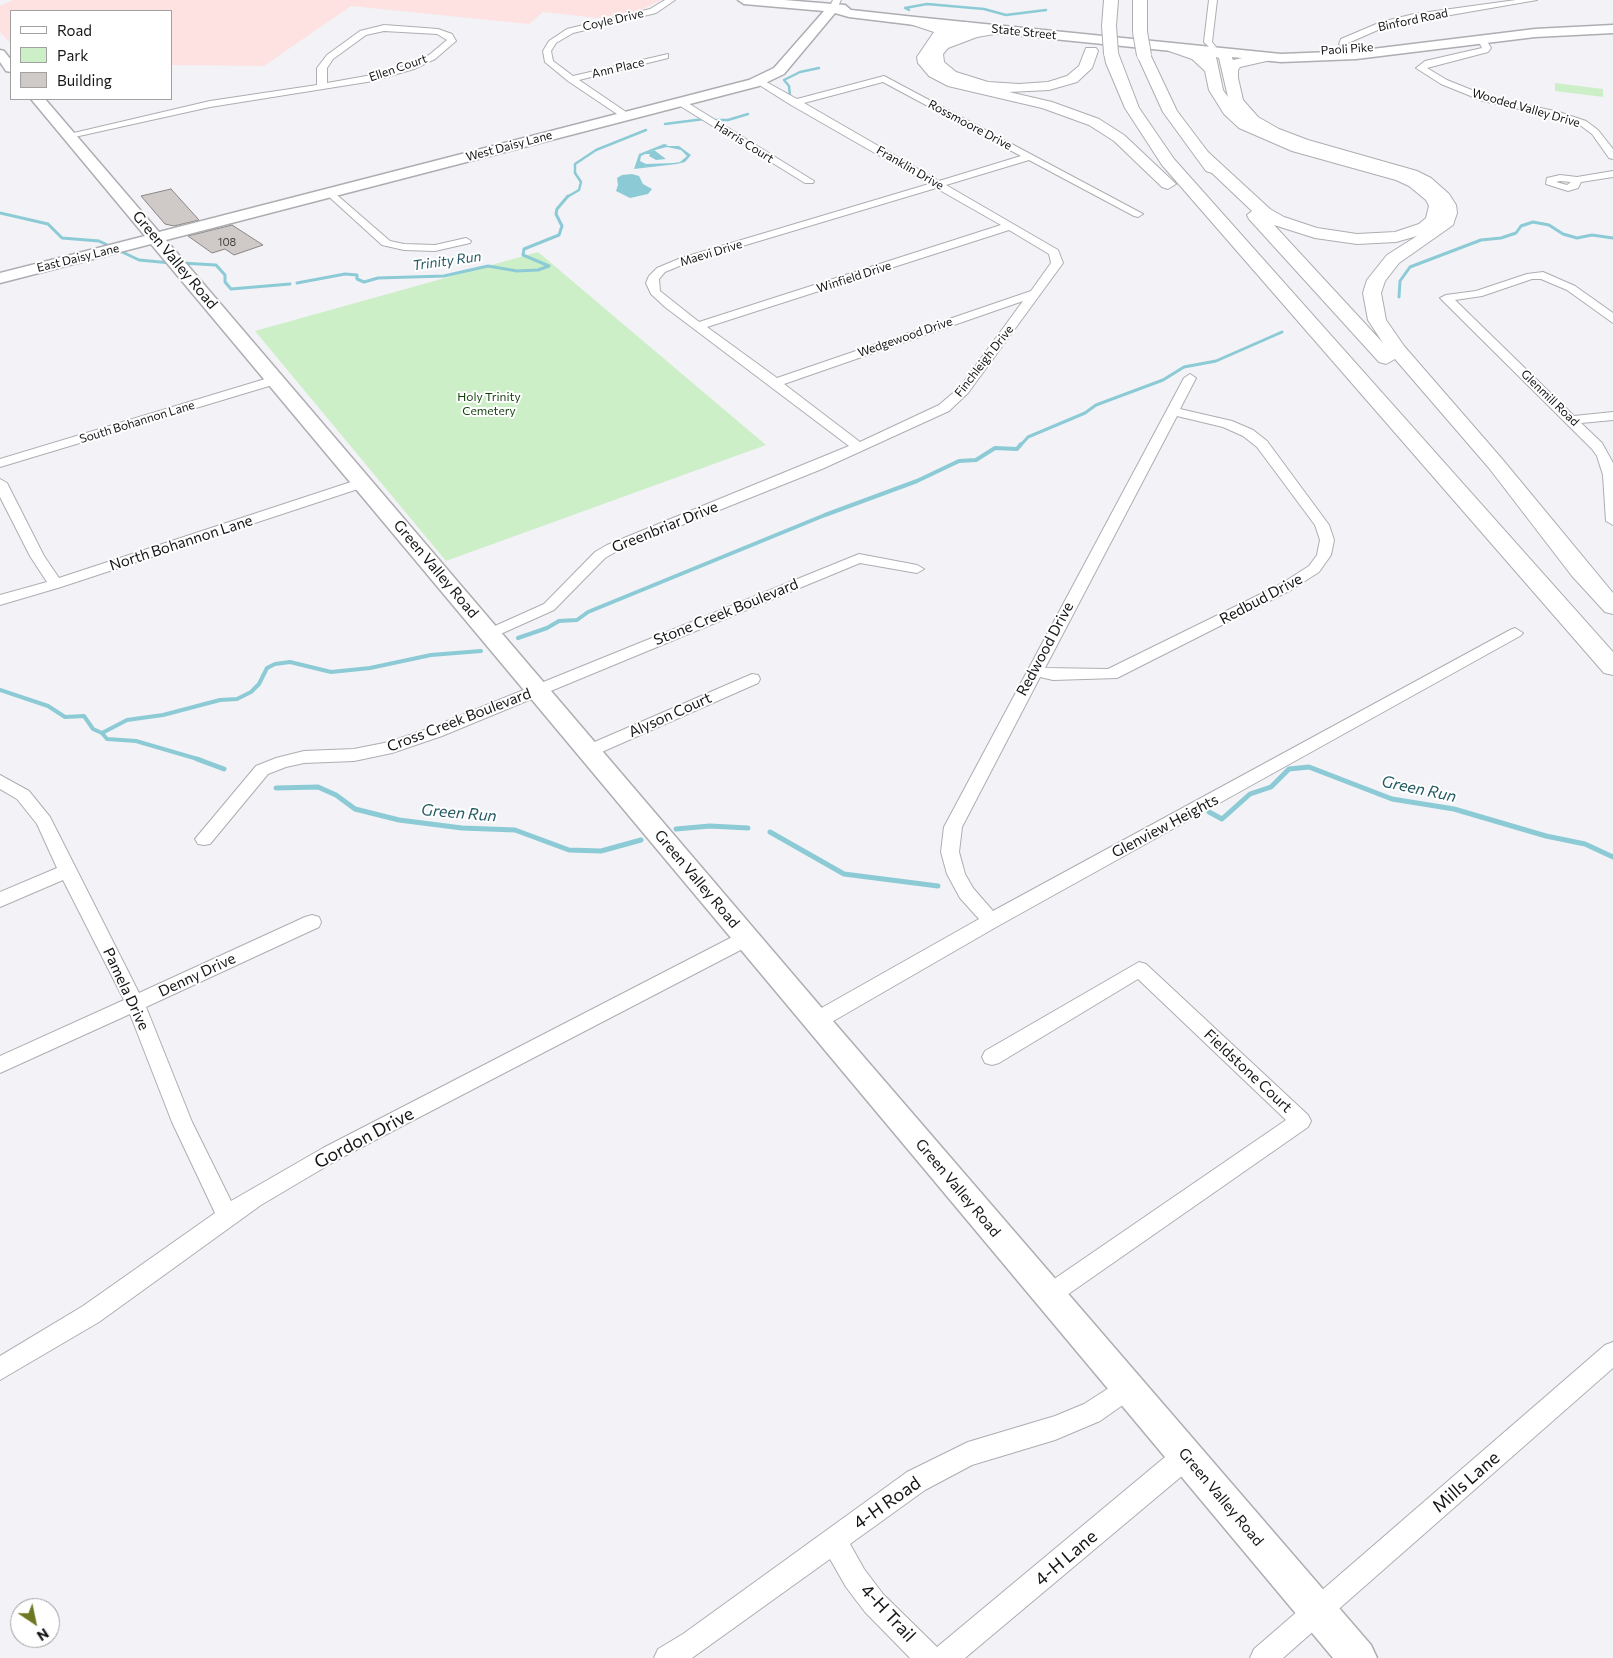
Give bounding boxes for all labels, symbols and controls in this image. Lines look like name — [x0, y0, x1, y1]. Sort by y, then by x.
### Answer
street label: Coyle Drive — [581, 6, 645, 34]
street label: Binford Road — [1377, 6, 1449, 34]
legend — [10, 10, 172, 100]
text: Road — [57, 21, 92, 39]
street label: State Street — [991, 21, 1057, 43]
street label: Paoli Pike — [1320, 40, 1374, 58]
text: Park — [57, 46, 88, 64]
street label: Ellen Court — [367, 51, 429, 85]
street label: Ann Place — [590, 55, 646, 81]
text: Building — [57, 71, 112, 89]
street label: Wooded Valley Drive — [1470, 86, 1582, 130]
street label: Rossmoore Drive — [926, 97, 1014, 153]
street label: Harris Court — [712, 118, 776, 166]
street label: West Daisy Lane — [464, 128, 554, 164]
street label: Franklin Drive — [874, 143, 946, 193]
street label: Green Valley Road — [129, 207, 221, 313]
house number: 108 — [218, 235, 236, 249]
street label: Maevi Drive — [678, 237, 744, 269]
street label: East Daisy Lane — [35, 241, 121, 275]
water label: Trinity Run — [411, 248, 483, 274]
street label: Winfield Drive — [815, 258, 893, 296]
street label: Wedgewood Drive — [856, 314, 954, 360]
street label: Finchleigh Drive — [952, 322, 1016, 400]
street label: Glenmill Road — [1518, 367, 1582, 429]
park label: Holy Trinity Cemetery — [457, 390, 521, 418]
street label: South Bohannon Lane — [78, 398, 196, 446]
street label: Greenbriar Drive — [609, 498, 721, 556]
street label: North Bohannon Lane — [107, 511, 255, 575]
street label: Green Valley Road — [390, 516, 482, 622]
street label: Redbud Drive — [1217, 570, 1305, 628]
street label: Stone Creek Boulevard — [651, 575, 801, 649]
street label: Redwood Drive — [1013, 599, 1077, 699]
street label: Cross Creek Boulevard — [385, 684, 533, 756]
street label: Alyson Court — [626, 689, 714, 741]
water label: Green Run — [1380, 772, 1458, 806]
street label: Glenview Heights — [1109, 790, 1221, 862]
water label: Green Run — [420, 800, 498, 826]
street label: Green Valley Road — [651, 826, 743, 932]
street label: Pamela Drive — [99, 945, 153, 1033]
street label: Denny Drive — [156, 949, 238, 1001]
street label: Fieldstone Court — [1200, 1026, 1296, 1116]
street label: Gordon Drive — [311, 1103, 417, 1173]
street label: Green Valley Road — [912, 1135, 1004, 1241]
street label: Green Valley Road — [1175, 1444, 1267, 1550]
street label: Mills Lane — [1428, 1447, 1504, 1517]
street label: 4-H Road — [849, 1472, 925, 1534]
street label: 4-H Lane — [1030, 1526, 1102, 1590]
street label: 4-H Trail — [856, 1580, 920, 1646]
north arrow — [10, 1598, 60, 1648]
text: N — [34, 1625, 52, 1645]

